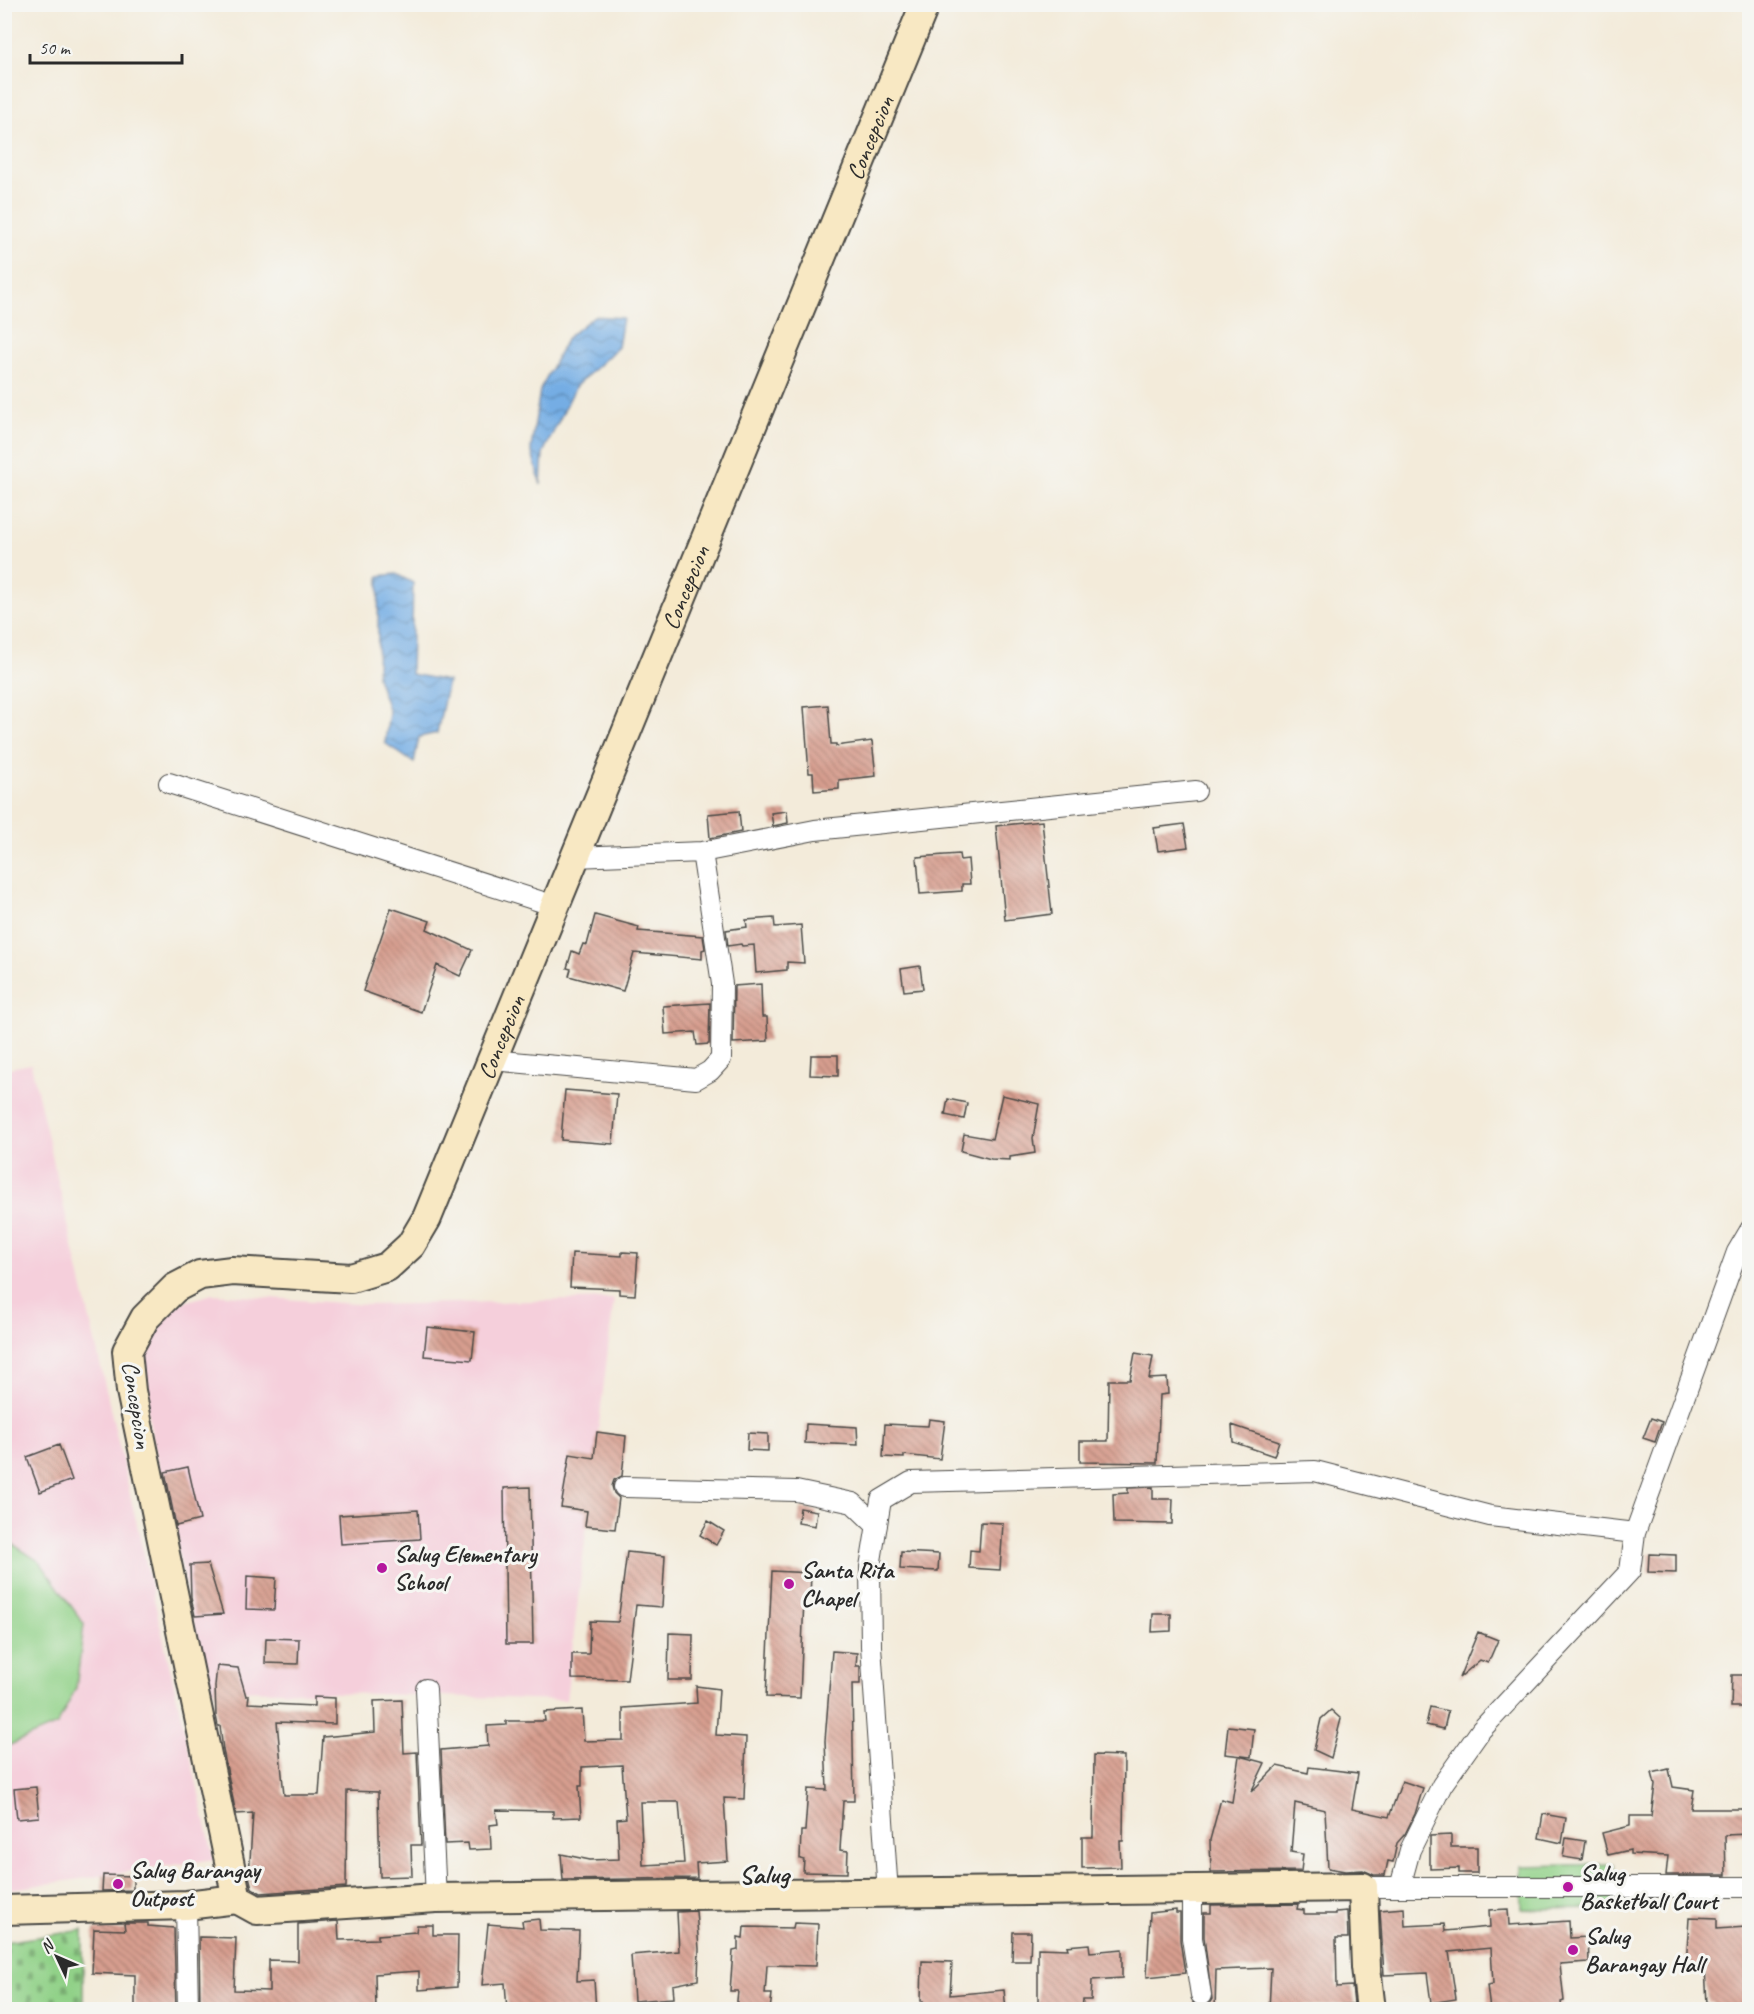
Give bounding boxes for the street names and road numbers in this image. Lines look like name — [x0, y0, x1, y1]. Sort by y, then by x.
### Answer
street label: Concepcion — [840, 91, 901, 184]
street label: Concepcion — [655, 541, 716, 634]
street label: Concepcion — [471, 990, 532, 1084]
street label: Concepcion — [115, 1359, 159, 1451]

